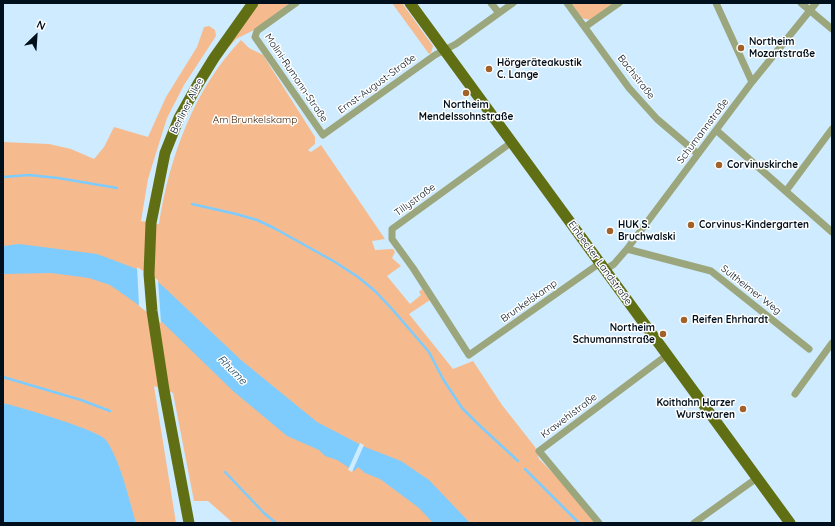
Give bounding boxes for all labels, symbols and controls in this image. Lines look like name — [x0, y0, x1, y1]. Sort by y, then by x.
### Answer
north arrow — [16, 16, 56, 56]
text: N — [34, 17, 48, 33]
street label: Molini-Rumann-Straße — [262, 32, 330, 124]
place label: Northeim Mozartstraße — [749, 36, 815, 60]
marker: Northeim Mozartstraße — [736, 43, 746, 53]
street label: Ernst-August-Straße — [336, 52, 418, 116]
street label: Bachstraße — [615, 52, 657, 102]
place label: Hörgeräteakustik C. Lange — [497, 57, 582, 80]
marker: Hörgeräteakustik C. Lange — [484, 64, 494, 74]
street label: Berliner Allee — [168, 76, 206, 136]
marker: Northeim Mendelssohnstraße — [461, 88, 471, 98]
street label: Schumannstraße — [675, 96, 731, 166]
place label: Northeim Mendelssohnstraße — [419, 99, 513, 122]
park label: Am Brunkelskamp — [213, 114, 297, 126]
place label: Corvinuskirche — [727, 159, 798, 171]
marker: Corvinuskirche — [714, 160, 724, 170]
street label: Tillystraße — [392, 181, 438, 219]
street label: Einbecker Landstraße — [566, 219, 634, 307]
place label: HUK S. Bruchwalski — [618, 219, 675, 242]
place label: Corvinus-Kindergarten — [699, 219, 809, 231]
marker: Corvinus-Kindergarten — [686, 220, 696, 230]
marker: HUK S. Bruchwalski — [605, 226, 615, 236]
street label: Sultheimer Weg — [718, 263, 784, 317]
street label: Brunkelskamp — [498, 277, 560, 325]
place label: Reifen Ehrhardt — [692, 314, 768, 326]
marker: Reifen Ehrhardt — [679, 315, 689, 325]
place label: Northeim Schumannstraße — [573, 322, 655, 346]
marker: Northeim Schumannstraße — [658, 329, 668, 339]
water label: Rhume — [215, 353, 249, 387]
street label: Krawehlstraße — [539, 391, 599, 441]
place label: Koithahn Harzer Wurstwaren — [656, 397, 735, 420]
marker: Koithahn Harzer Wurstwaren — [738, 404, 748, 414]

